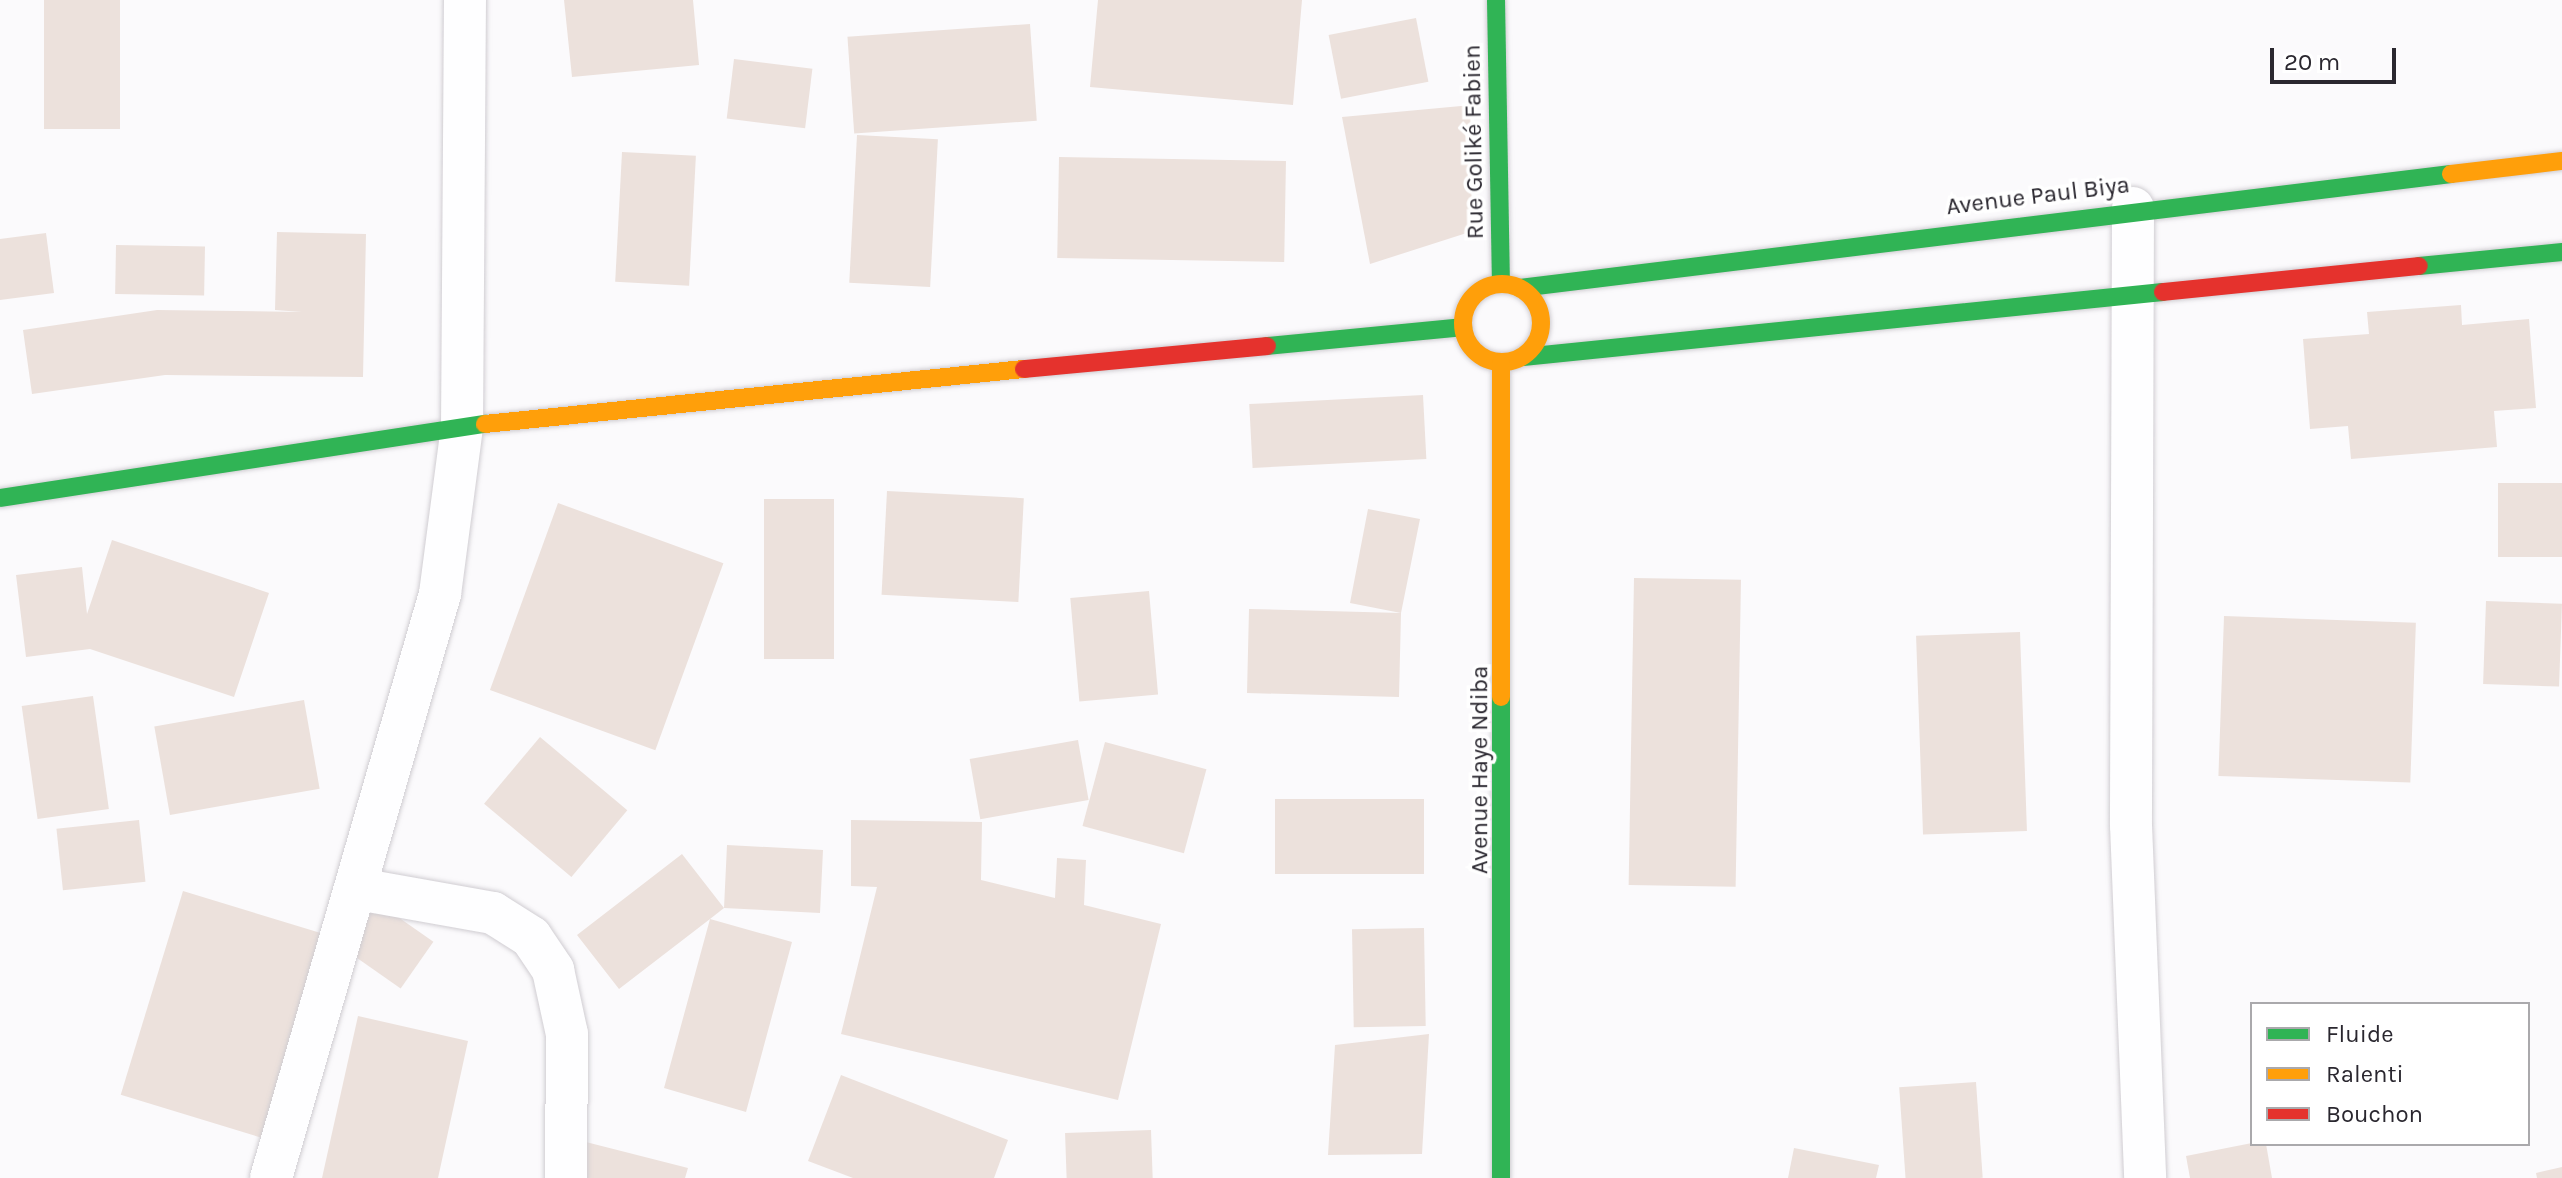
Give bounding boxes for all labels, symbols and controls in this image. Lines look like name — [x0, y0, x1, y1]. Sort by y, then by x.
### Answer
scale bar — [2274, 32, 2400, 82]
street label: Rue Goliké Fabien — [1458, 44, 1490, 240]
text: 20 m — [2284, 48, 2340, 76]
street label: Avenue Paul Biya — [1945, 170, 2131, 222]
street label: Avenue Haye Ndiba — [1466, 666, 1494, 874]
legend — [2250, 1002, 2530, 1146]
text: Fluide — [2326, 1020, 2394, 1048]
text: Ralenti — [2326, 1060, 2404, 1088]
text: Bouchon — [2326, 1100, 2423, 1128]

